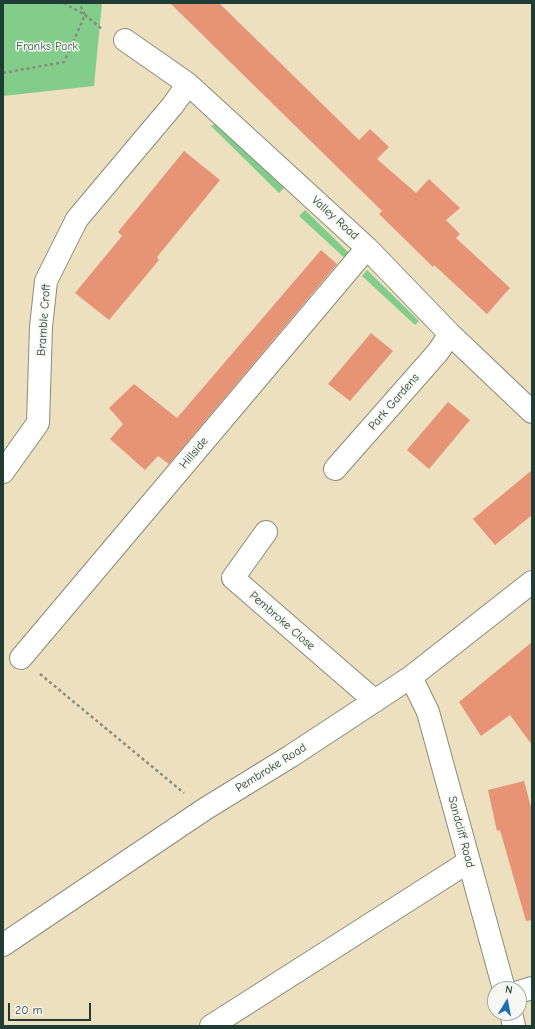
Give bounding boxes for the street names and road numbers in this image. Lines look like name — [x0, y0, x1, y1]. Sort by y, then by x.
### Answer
street label: Valley Road — [308, 193, 362, 243]
street label: Bramble Croft — [34, 284, 54, 356]
street label: Park Gardens — [366, 371, 422, 433]
street label: Hillside — [177, 434, 211, 472]
street label: Pembroke Close — [246, 589, 318, 653]
street label: Pembroke Road — [233, 740, 309, 796]
street label: Sandcliff Road — [445, 795, 477, 869]

